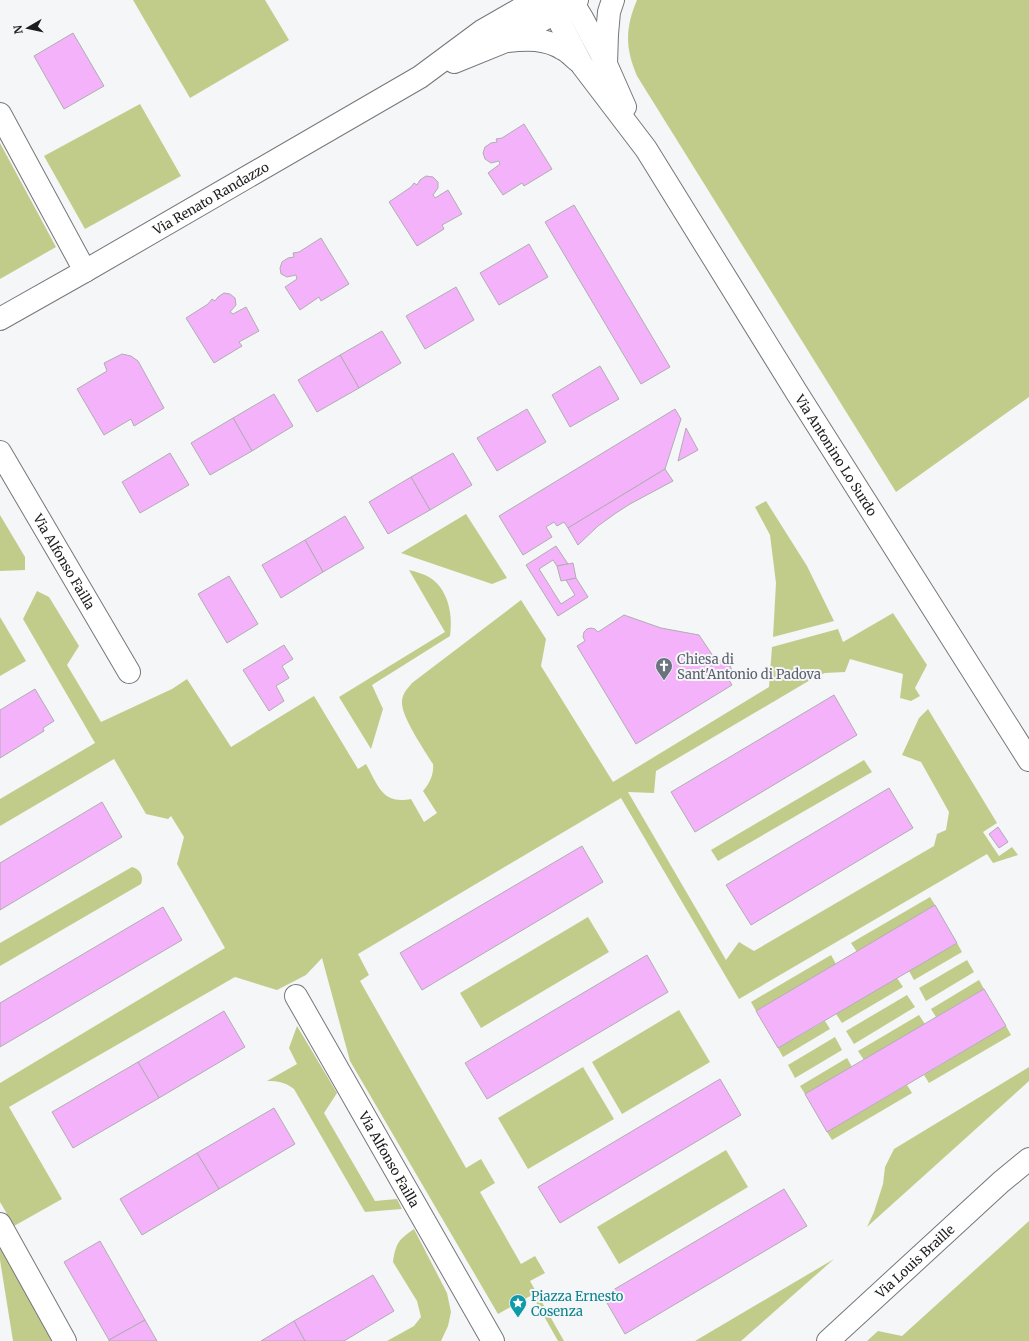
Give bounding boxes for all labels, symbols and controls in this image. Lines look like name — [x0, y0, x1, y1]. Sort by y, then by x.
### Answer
north arrow — [8, 8, 48, 48]
text: N — [10, 24, 26, 35]
street label: Via Renato Randazzo — [149, 158, 272, 239]
street label: Via Antonino Lo Surdo — [791, 390, 881, 519]
street label: Via Alfonso Failla — [29, 510, 99, 612]
place label: Chiesa di Sant'Antonio di Padova — [677, 651, 821, 683]
church icon: Chiesa di Sant'Antonio di Padova — [654, 656, 674, 681]
street label: Via Alfonso Failla — [355, 1107, 423, 1210]
street label: Via Louis Braille — [871, 1221, 958, 1302]
place label: Piazza Ernesto Cosenza — [531, 1288, 624, 1320]
place icon: Piazza Ernesto Cosenza — [508, 1293, 528, 1318]

